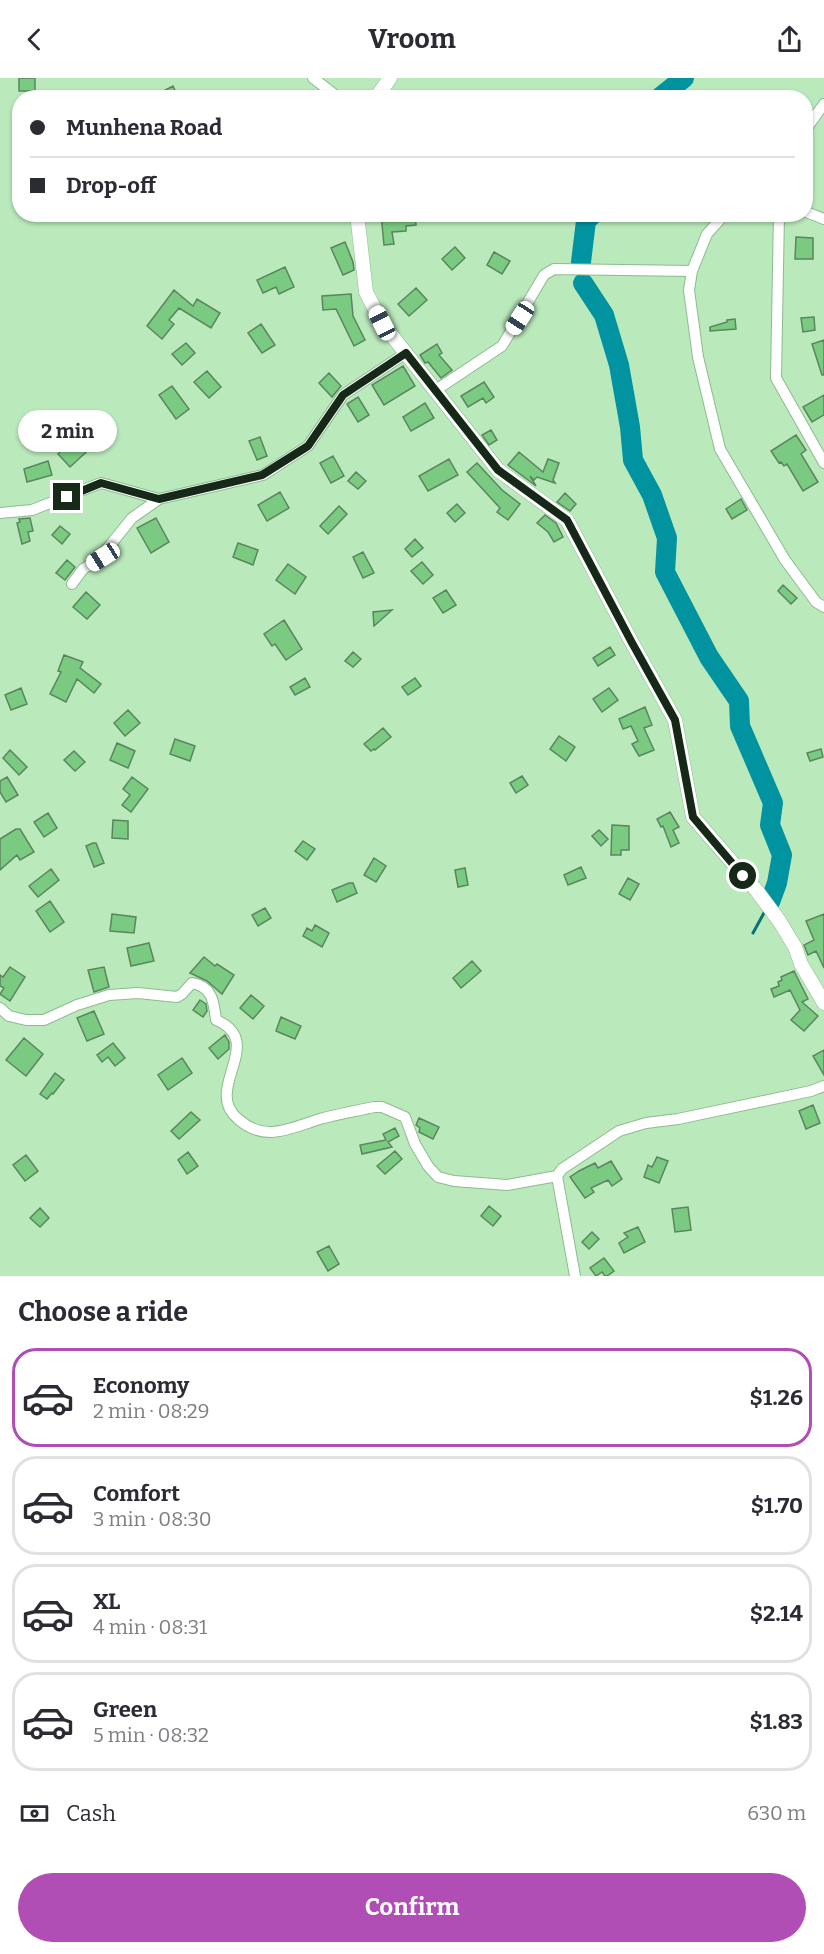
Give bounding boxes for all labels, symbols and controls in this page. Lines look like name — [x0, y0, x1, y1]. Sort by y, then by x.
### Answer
icon: back — [18, 23, 51, 56]
text: Vroom — [368, 23, 456, 55]
icon: share — [773, 23, 806, 56]
text: Munhena Road — [66, 114, 222, 141]
text: Drop-off — [66, 172, 156, 199]
car — [503, 298, 537, 338]
car — [366, 303, 398, 343]
callout: 2 min — [17, 410, 116, 452]
text: 2 min — [41, 419, 94, 443]
route end — [53, 483, 80, 510]
car — [83, 540, 123, 574]
route start — [729, 862, 756, 889]
text: Choose a ride — [18, 1296, 188, 1328]
icon: car — [21, 1371, 75, 1425]
text: Economy — [93, 1372, 189, 1399]
text: $1.26 — [750, 1384, 803, 1411]
text: 2 min · 08:29 — [93, 1399, 209, 1423]
icon: car — [21, 1479, 75, 1533]
text: Comfort — [93, 1480, 180, 1507]
text: $1.70 — [751, 1492, 803, 1519]
text: 3 min · 08:30 — [93, 1507, 212, 1531]
icon: car — [21, 1587, 75, 1641]
text: XL — [93, 1588, 120, 1615]
text: $2.14 — [750, 1600, 803, 1627]
text: 4 min · 08:31 — [93, 1615, 207, 1639]
icon: car — [21, 1695, 75, 1749]
text: Green — [93, 1696, 157, 1723]
text: $1.83 — [749, 1708, 803, 1735]
text: 5 min · 08:32 — [93, 1723, 209, 1747]
icon: cash — [18, 1797, 51, 1830]
text: Cash — [66, 1800, 116, 1827]
text: 630 m — [747, 1801, 806, 1825]
button: Confirm — [18, 1873, 806, 1942]

